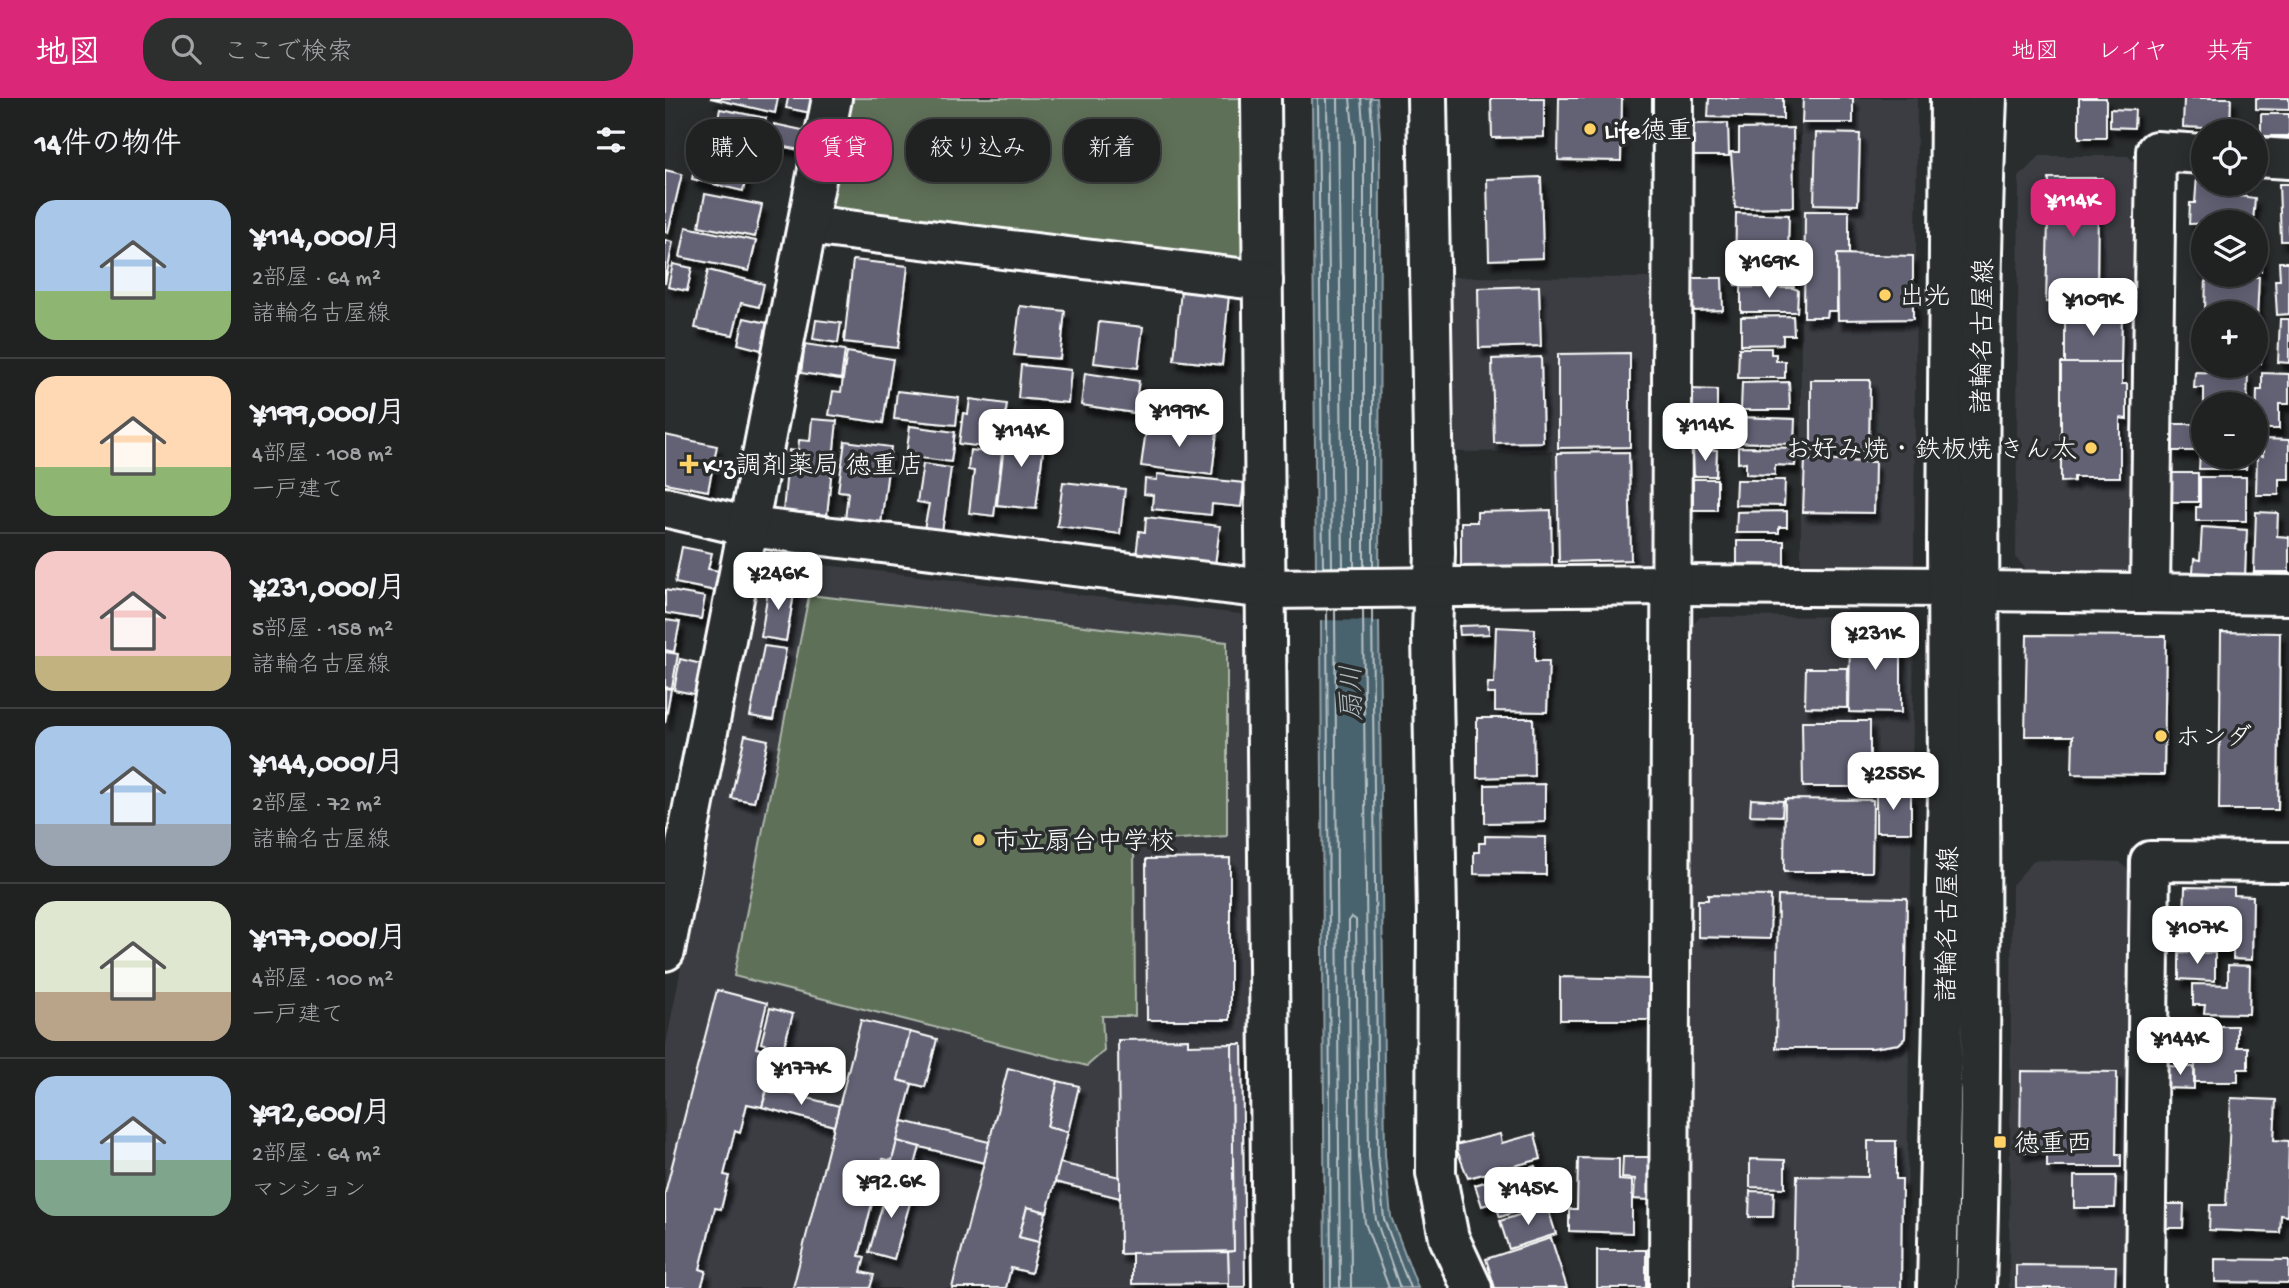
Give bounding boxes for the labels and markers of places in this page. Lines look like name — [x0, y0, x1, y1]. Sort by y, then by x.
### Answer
place label: Life徳重 — [1604, 117, 1693, 149]
marker: Life徳重 — [1582, 121, 1598, 137]
pin: ¥114K — [2024, 180, 2122, 239]
pin: ¥169K — [1720, 240, 1818, 300]
pin: ¥109K — [2044, 278, 2142, 338]
place label: 出光 — [1899, 283, 1951, 315]
marker: 出光 — [1877, 287, 1893, 303]
pin: ¥199K — [1130, 390, 1228, 449]
pin: ¥114K — [1656, 404, 1754, 463]
pin: ¥114K — [972, 410, 1070, 469]
place label: お好み焼・鉄板焼 きん太 — [1785, 436, 2077, 468]
marker: お好み焼・鉄板焼 きん太 — [2083, 440, 2099, 456]
place label: K'z調剤薬局 徳重店 — [703, 451, 924, 484]
marker: K'z調剤薬局 徳重店 — [681, 456, 697, 472]
pin: ¥246K — [729, 552, 827, 612]
pin: ¥231K — [1826, 612, 1924, 672]
place label: ホンダ — [2175, 724, 2252, 756]
marker: ホンダ — [2153, 728, 2169, 744]
pin: ¥255K — [1844, 752, 1942, 812]
place label: 市立扇台中学校 — [993, 827, 1175, 860]
marker: 市立扇台中学校 — [971, 832, 987, 848]
pin: ¥107K — [2148, 906, 2246, 966]
pin: ¥144K — [2131, 1018, 2229, 1077]
pin: ¥177K — [752, 1048, 850, 1107]
place label: 徳重西 — [2014, 1130, 2092, 1162]
marker: 徳重西 — [1992, 1134, 2008, 1150]
pin: ¥92.6K — [834, 1160, 948, 1220]
pin: ¥145K — [1479, 1168, 1577, 1227]

